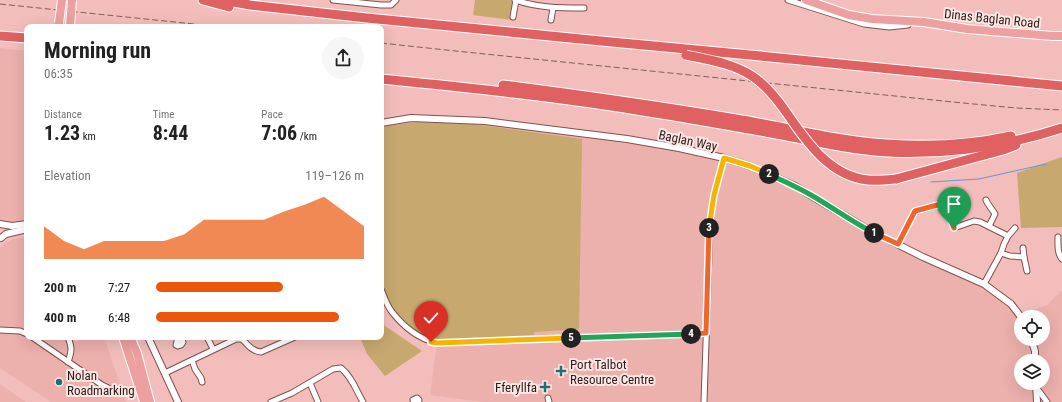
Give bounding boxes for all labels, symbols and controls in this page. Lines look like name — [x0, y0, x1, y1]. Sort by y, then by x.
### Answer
street label: Dinas Baglan Road — [943, 6, 1041, 31]
button: share — [322, 37, 364, 79]
text: Morning run — [44, 38, 151, 63]
text: 06:35 — [44, 66, 73, 81]
text: Distance — [44, 108, 82, 121]
text: Time — [153, 108, 174, 121]
text: Pace — [261, 108, 283, 121]
text: 1.23 — [44, 121, 80, 145]
text: 8:44 — [153, 121, 188, 145]
text: 7:06 — [261, 121, 297, 145]
street label: Baglan Way — [657, 127, 719, 154]
text: km — [80, 130, 96, 143]
text: /km — [297, 130, 317, 143]
pin: 2 — [759, 164, 779, 184]
text: 2 — [766, 167, 772, 180]
text: Elevation — [44, 168, 91, 183]
text: 119–126 m — [305, 168, 364, 183]
pin — [937, 187, 971, 228]
icon: arrive — [943, 193, 965, 215]
pin: 3 — [699, 218, 719, 238]
text: 3 — [706, 221, 712, 234]
pin: 1 — [864, 223, 884, 243]
text: 1 — [871, 226, 877, 239]
text: 200 m — [44, 280, 76, 295]
text: 7:27 — [108, 280, 130, 295]
pin — [414, 301, 448, 342]
icon: check — [420, 307, 442, 329]
text: 400 m — [44, 310, 76, 325]
text: 6:48 — [108, 310, 130, 325]
map controls — [1014, 310, 1050, 390]
button: locate — [1014, 310, 1050, 346]
pin: 4 — [681, 324, 701, 344]
text: 4 — [688, 327, 694, 340]
pin: 5 — [561, 328, 581, 348]
text: 5 — [568, 331, 574, 344]
button: layers — [1014, 354, 1050, 390]
place label: Port Talbot Resource Centre — [570, 357, 654, 387]
marker: Port Talbot Resource Centre — [555, 365, 567, 377]
place label: Nolan Roadmarking — [67, 368, 135, 398]
marker: Nolan Roadmarking — [54, 377, 64, 387]
place label: Fferyllfa — [495, 380, 537, 395]
marker: Fferyllfa — [540, 382, 550, 392]

